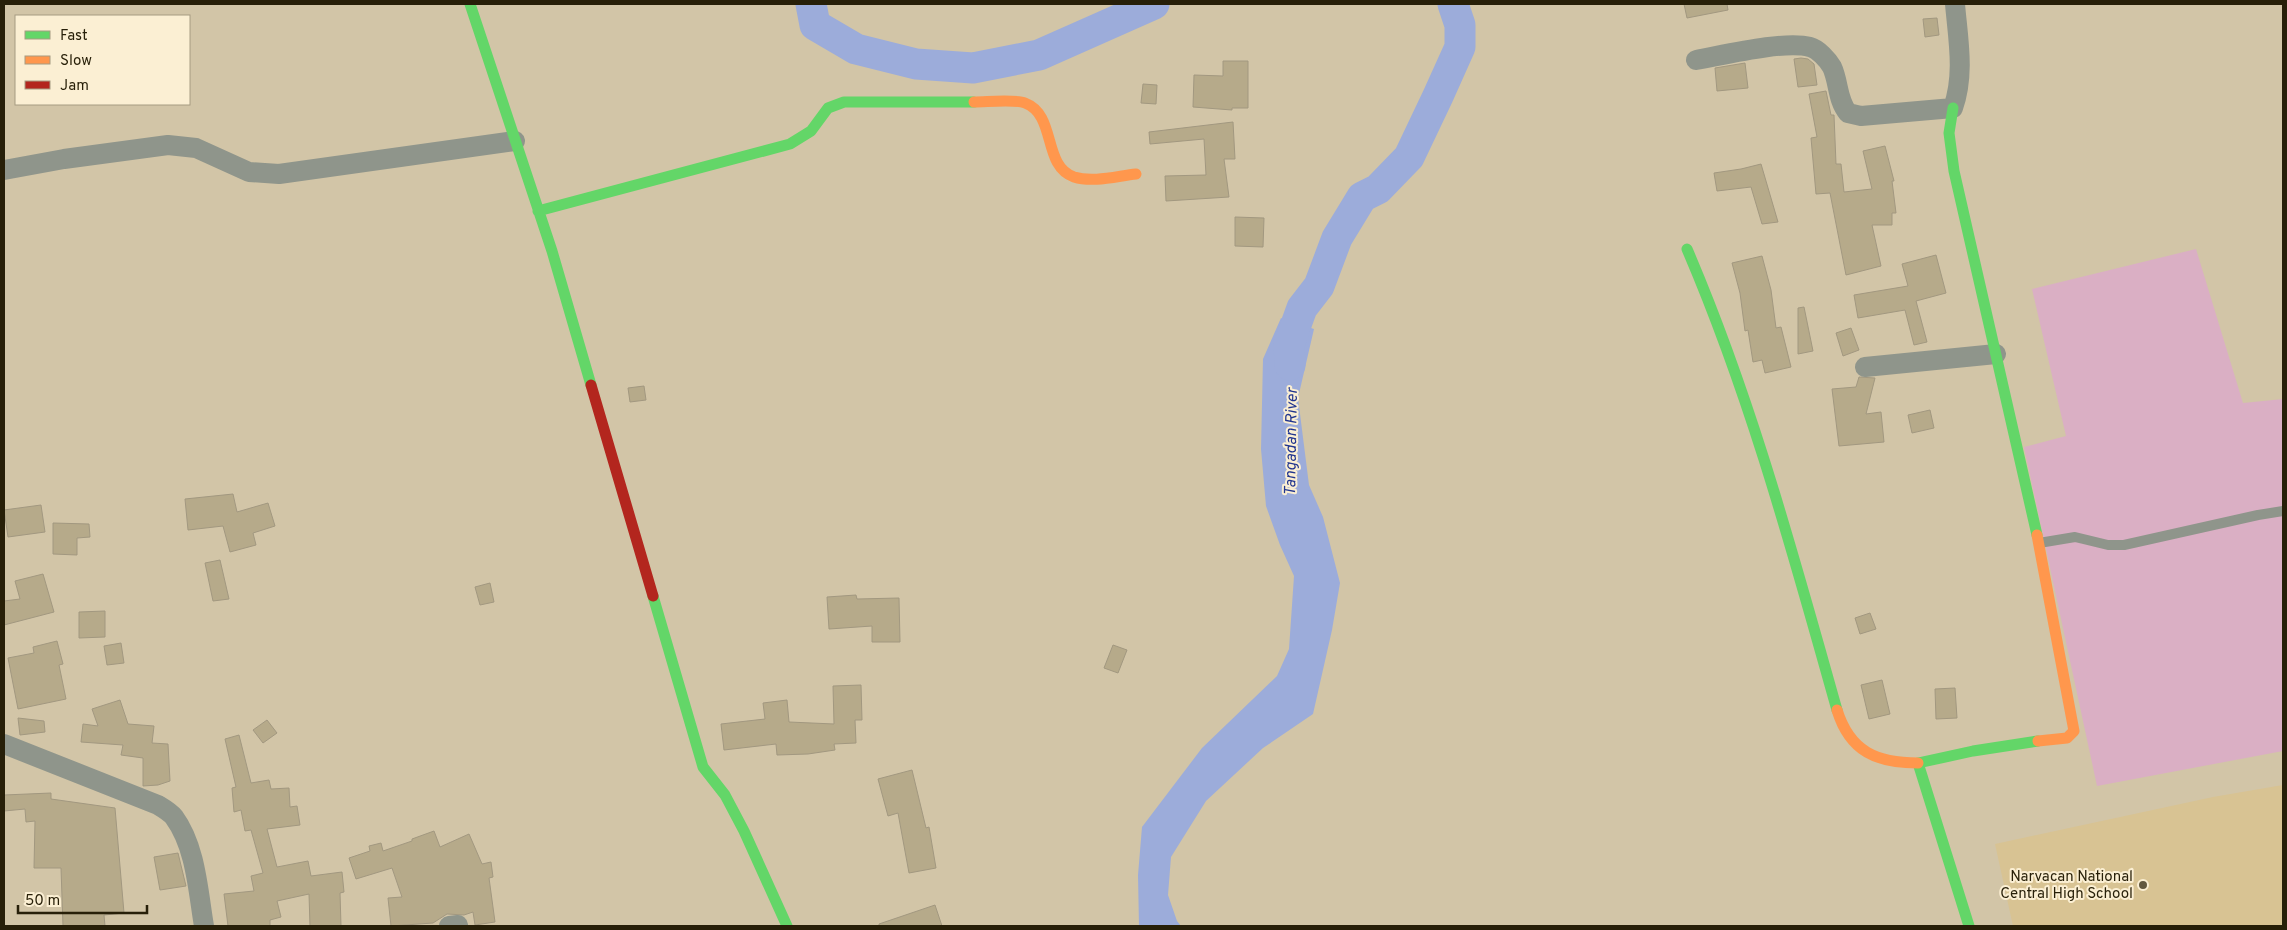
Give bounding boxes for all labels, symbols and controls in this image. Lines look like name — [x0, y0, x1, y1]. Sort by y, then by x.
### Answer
legend — [15, 15, 190, 105]
text: Fast — [60, 27, 88, 46]
text: Slow — [60, 52, 92, 71]
text: Jam — [60, 77, 89, 96]
water label: Tangadan River — [1281, 386, 1303, 496]
place label: Narvacan National Central High School — [2000, 868, 2133, 904]
marker: Narvacan National Central High School — [2137, 879, 2149, 891]
scale bar — [18, 882, 146, 914]
text: 50 m — [25, 892, 60, 911]

